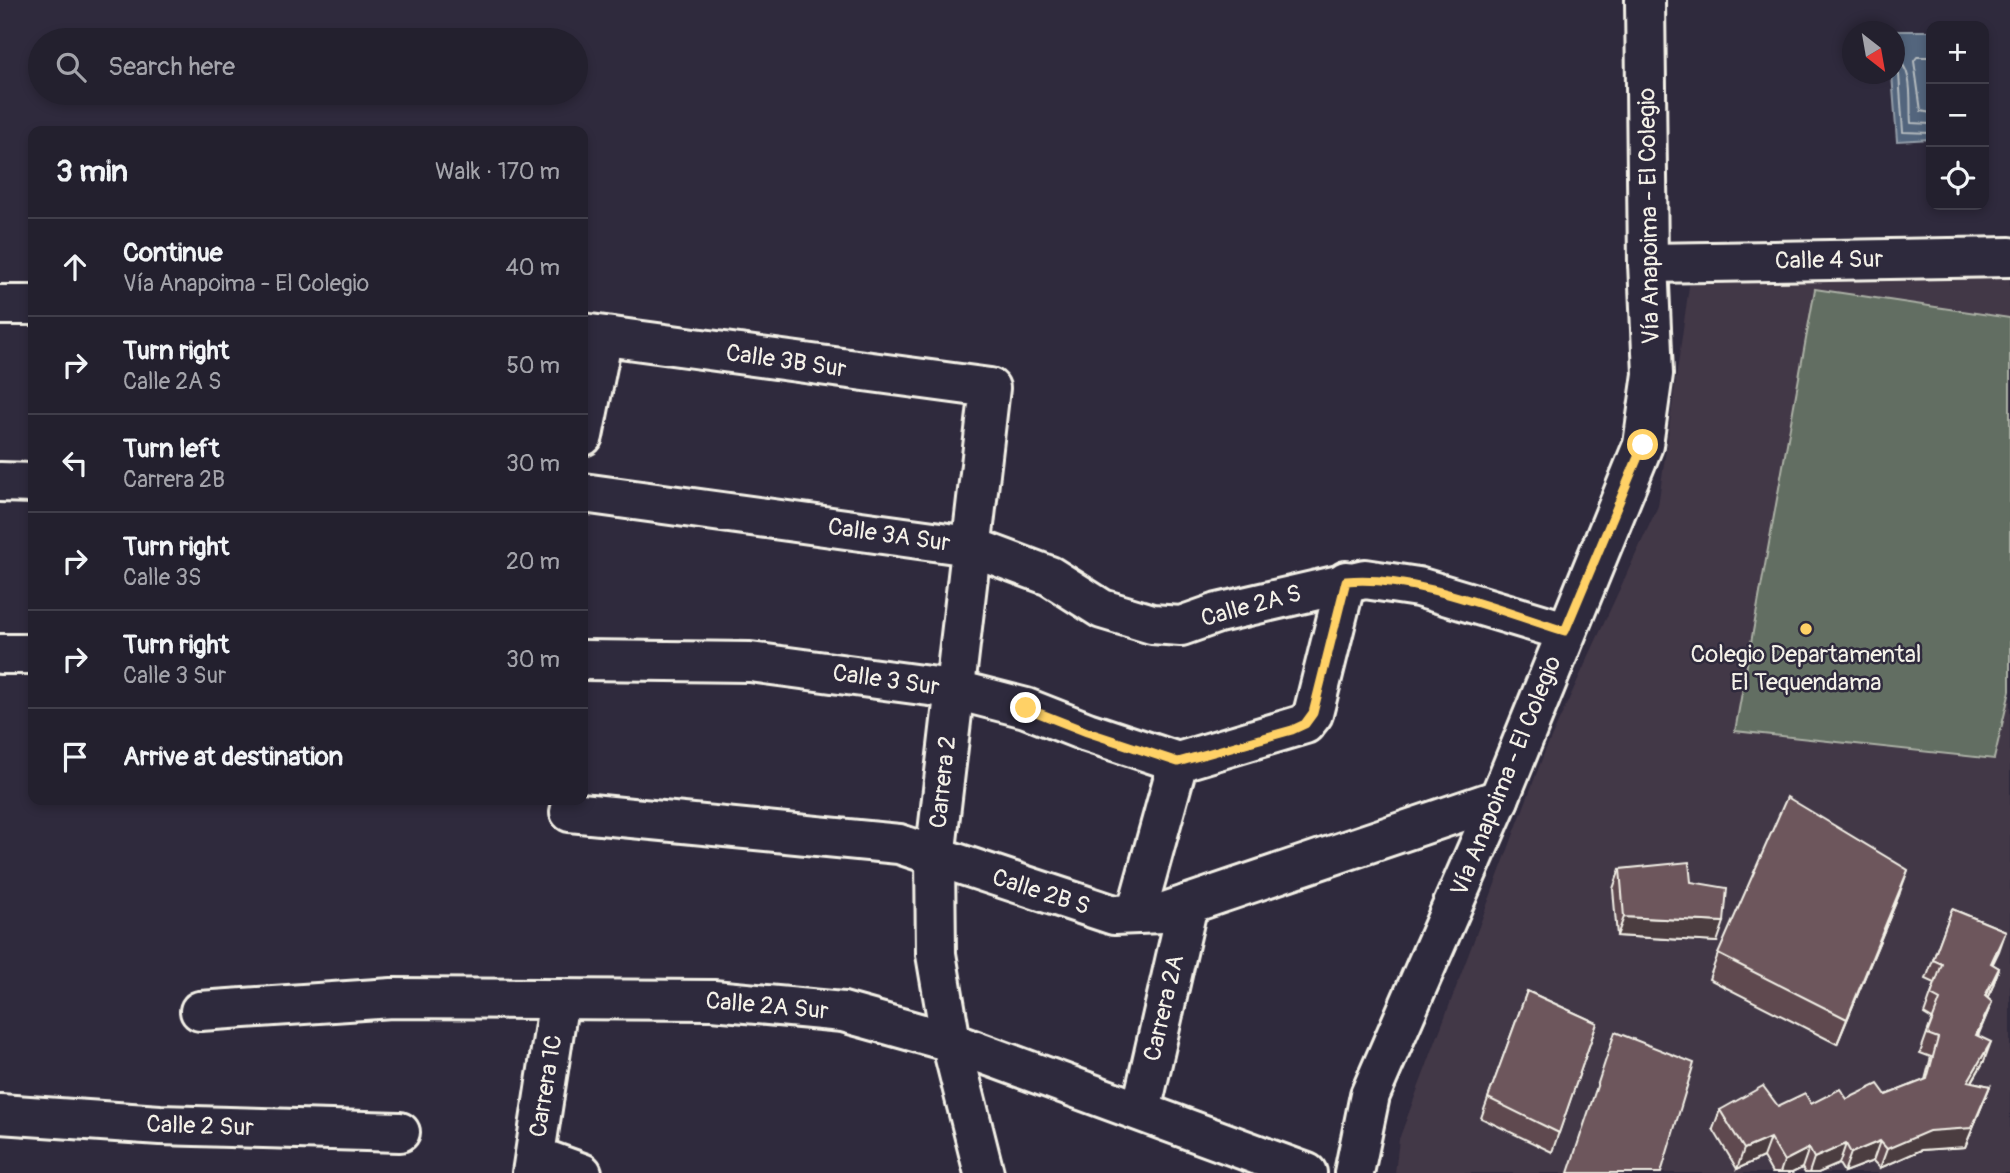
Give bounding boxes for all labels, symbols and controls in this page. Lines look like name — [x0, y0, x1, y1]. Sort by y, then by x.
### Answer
north arrow — [1842, 21, 1905, 84]
map controls — [1926, 21, 1989, 210]
button: + — [1926, 21, 1989, 84]
search box — [28, 28, 588, 105]
icon: search — [52, 48, 90, 86]
text: Search here — [108, 51, 235, 83]
button: − — [1926, 84, 1989, 147]
street label: Vía Anapoima - El Colegio — [1632, 87, 1666, 345]
button: locate — [1926, 147, 1989, 210]
text: 3 min — [56, 153, 128, 190]
text: Walk · 170 m — [435, 157, 560, 186]
text: Continue — [123, 237, 223, 269]
street label: Calle 4 Sur — [1775, 245, 1884, 275]
icon: ahead — [56, 248, 94, 286]
text: 40 m — [506, 253, 560, 282]
text: Vía Anapoima - El Colegio — [123, 269, 369, 298]
text: Turn right — [123, 335, 229, 367]
street label: Calle 3B Sur — [724, 338, 848, 384]
icon: right — [56, 346, 94, 384]
text: 50 m — [506, 351, 560, 380]
text: Calle 2A S — [123, 367, 221, 396]
route start — [1627, 429, 1658, 460]
text: Turn left — [123, 433, 219, 465]
icon: left — [56, 444, 94, 482]
text: 30 m — [506, 449, 560, 478]
text: Carrera 2B — [123, 465, 225, 494]
street label: Calle 3A Sur — [826, 512, 952, 558]
text: Turn right — [123, 531, 229, 563]
icon: right — [56, 542, 94, 580]
text: 20 m — [506, 547, 560, 576]
text: Calle 3S — [123, 563, 201, 592]
street label: Calle 2A S — [1198, 579, 1304, 633]
marker: Colegio Departamental El Tequendama — [1798, 621, 1814, 637]
text: Turn right — [123, 629, 229, 661]
icon: right — [56, 640, 94, 678]
place label: Colegio Departamental El Tequendama — [1691, 640, 1922, 697]
text: 30 m — [506, 645, 560, 674]
street label: Vía Anapoima - El Colegio — [1444, 651, 1568, 900]
street label: Calle 3 Sur — [831, 658, 942, 702]
text: Calle 3 Sur — [123, 661, 226, 690]
route end — [1010, 692, 1041, 723]
street label: Carrera 2 — [924, 734, 962, 830]
icon: arrive — [56, 738, 94, 776]
text: Arrive at destination — [123, 741, 343, 773]
street label: Calle 2B S — [989, 863, 1093, 921]
street label: Carrera 2A — [1138, 952, 1190, 1064]
street label: Calle 2A Sur — [704, 986, 830, 1026]
street label: Carrera 1C — [524, 1033, 568, 1139]
street label: Calle 2 Sur — [146, 1110, 255, 1142]

